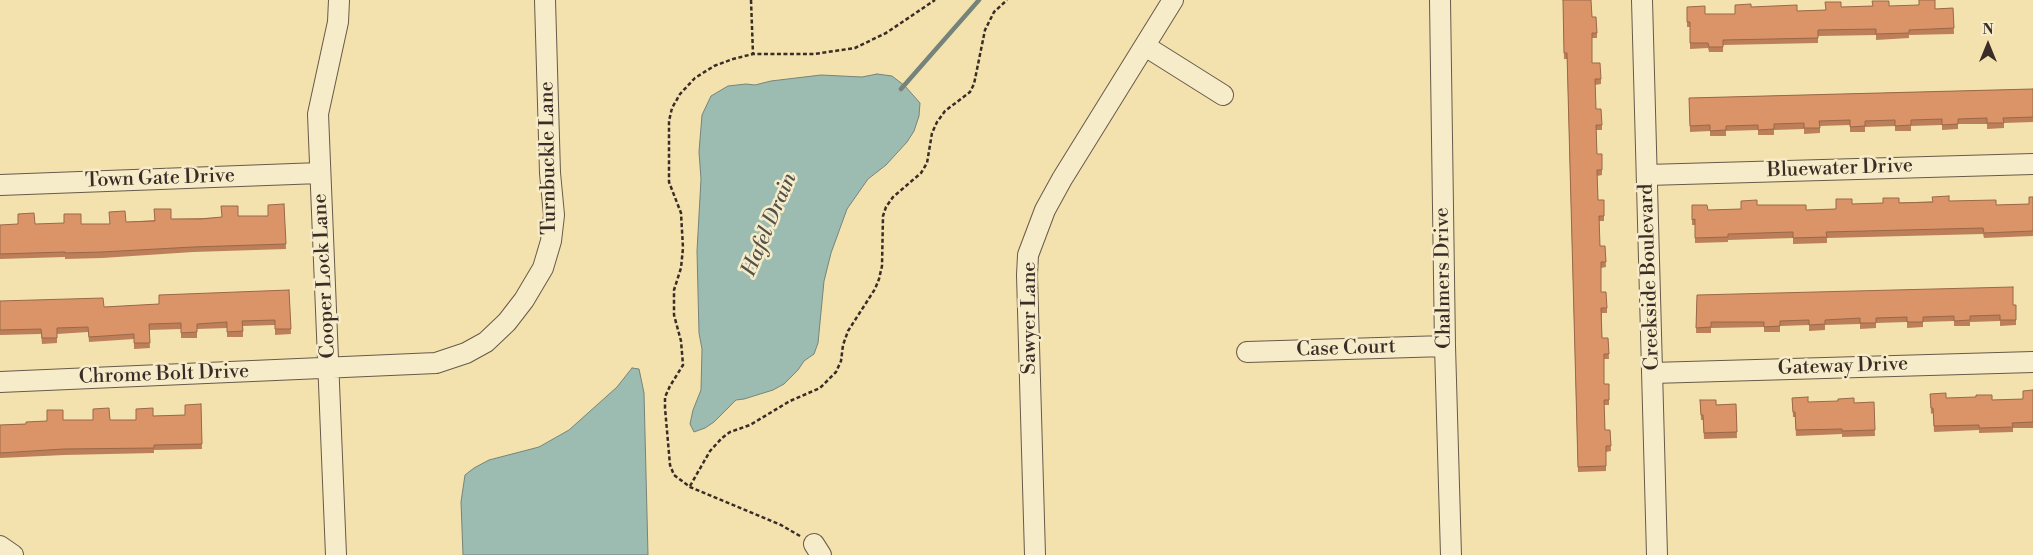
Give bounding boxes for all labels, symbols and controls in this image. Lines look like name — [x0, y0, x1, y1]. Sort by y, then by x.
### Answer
north arrow — [1963, 20, 2013, 70]
text: N — [1982, 21, 1994, 39]
street label: Turnbuckle Lane — [536, 81, 562, 235]
street label: Bluewater Drive — [1767, 154, 1913, 184]
street label: Town Gate Drive — [85, 164, 235, 194]
water label: Hafel Drain — [737, 170, 803, 280]
street label: Creekside Boulevard — [1635, 183, 1665, 371]
street label: Cooper Lock Lane — [309, 193, 341, 359]
street label: Chalmers Drive — [1431, 207, 1457, 349]
street label: Sawyer Lane — [1018, 262, 1042, 374]
street label: Case Court — [1296, 335, 1396, 363]
street label: Gateway Drive — [1777, 353, 1909, 381]
street label: Chrome Bolt Drive — [78, 360, 250, 390]

